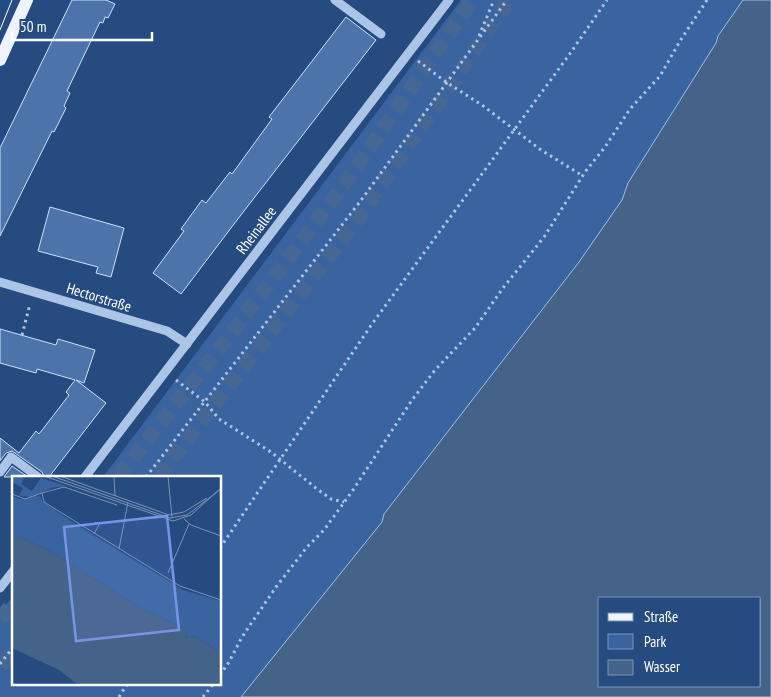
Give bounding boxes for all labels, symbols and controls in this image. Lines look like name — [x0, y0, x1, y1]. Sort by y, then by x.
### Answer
scale bar — [12, 10, 152, 42]
text: 50 m — [20, 17, 46, 36]
street label: Rheinallee — [232, 202, 280, 258]
street label: Hectorstraße — [64, 278, 134, 316]
inset map — [12, 476, 221, 684]
legend — [598, 597, 761, 687]
text: Straße — [644, 607, 678, 626]
text: Park — [644, 632, 666, 651]
text: Wasser — [644, 657, 681, 676]

